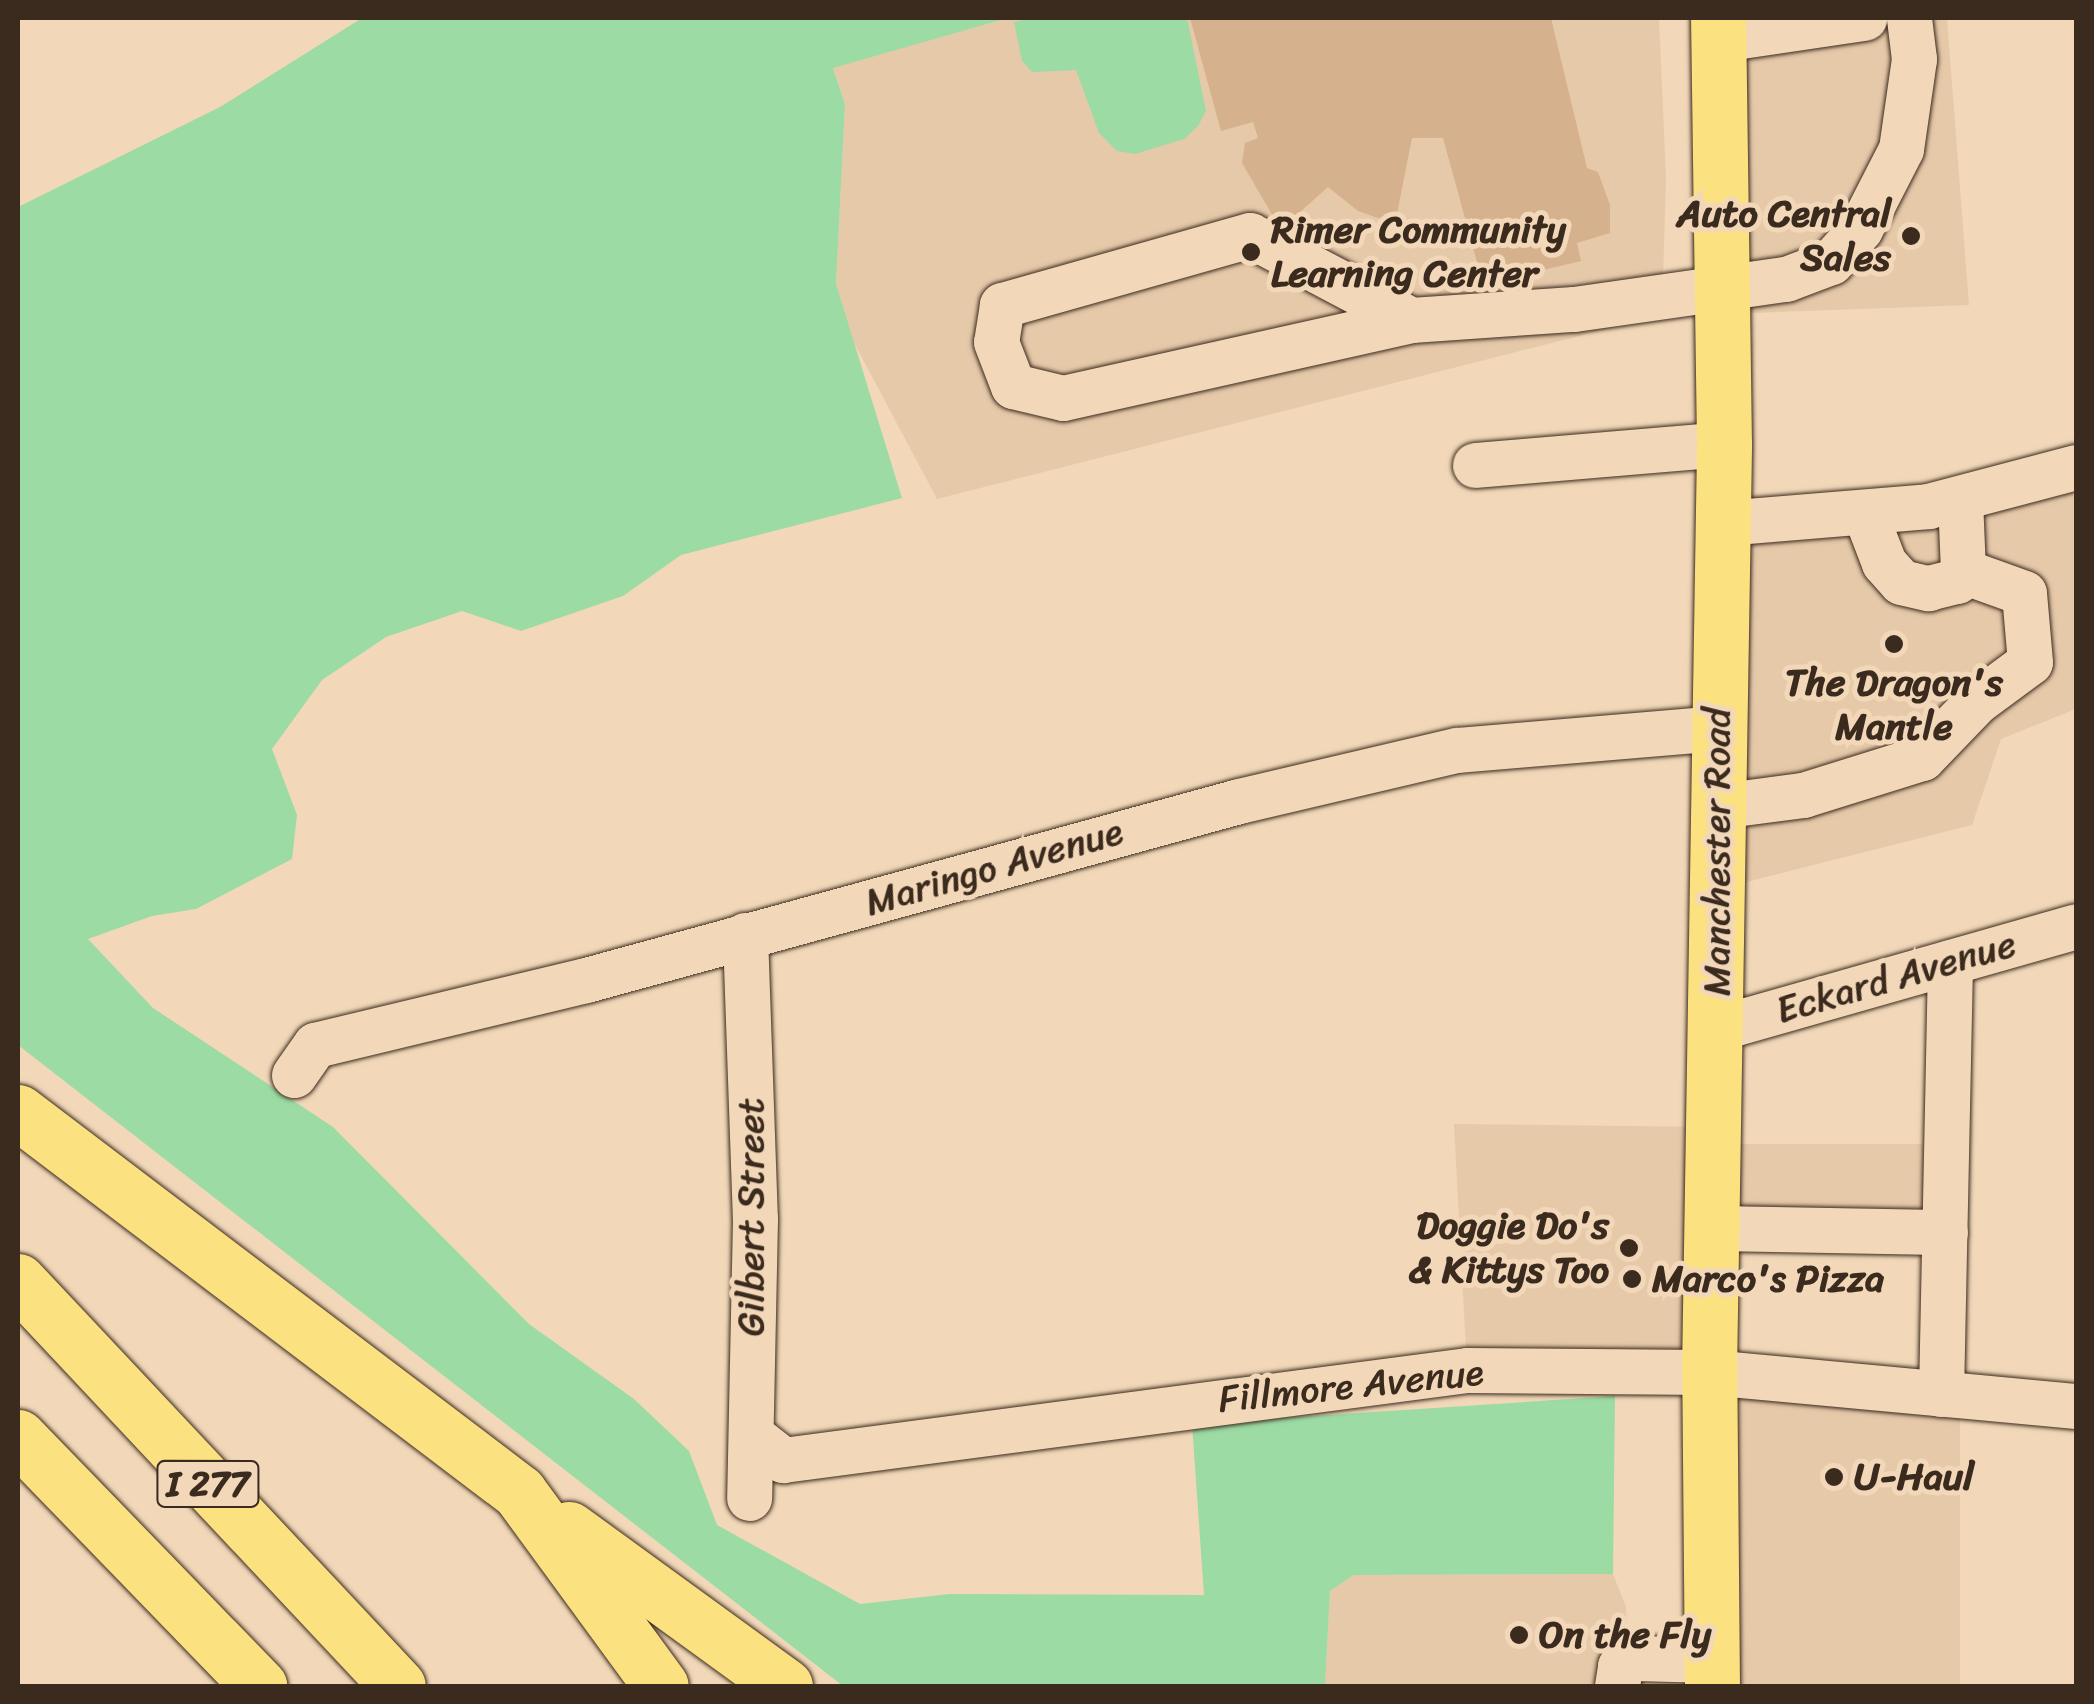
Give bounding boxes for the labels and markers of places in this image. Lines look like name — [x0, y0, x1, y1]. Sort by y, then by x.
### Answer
place label: Auto Central Sales — [1674, 191, 1891, 280]
place label: Rimer Community Learning Center — [1271, 207, 1568, 296]
marker: Auto Central Sales — [1900, 225, 1922, 247]
marker: Rimer Community Learning Center — [1240, 241, 1262, 263]
marker: The Dragon's Mantle — [1883, 633, 1905, 655]
place label: The Dragon's Mantle — [1785, 660, 2003, 749]
place label: Doggie Do's & Kittys Too — [1407, 1203, 1609, 1292]
marker: Doggie Do's & Kittys Too — [1618, 1237, 1640, 1259]
place label: Marco's Pizza — [1652, 1256, 1884, 1302]
marker: Marco's Pizza — [1621, 1268, 1643, 1290]
place label: U-Haul — [1854, 1454, 1974, 1500]
marker: U-Haul — [1823, 1466, 1845, 1488]
place label: On the Fly — [1539, 1612, 1711, 1658]
marker: On the Fly — [1508, 1624, 1530, 1646]

